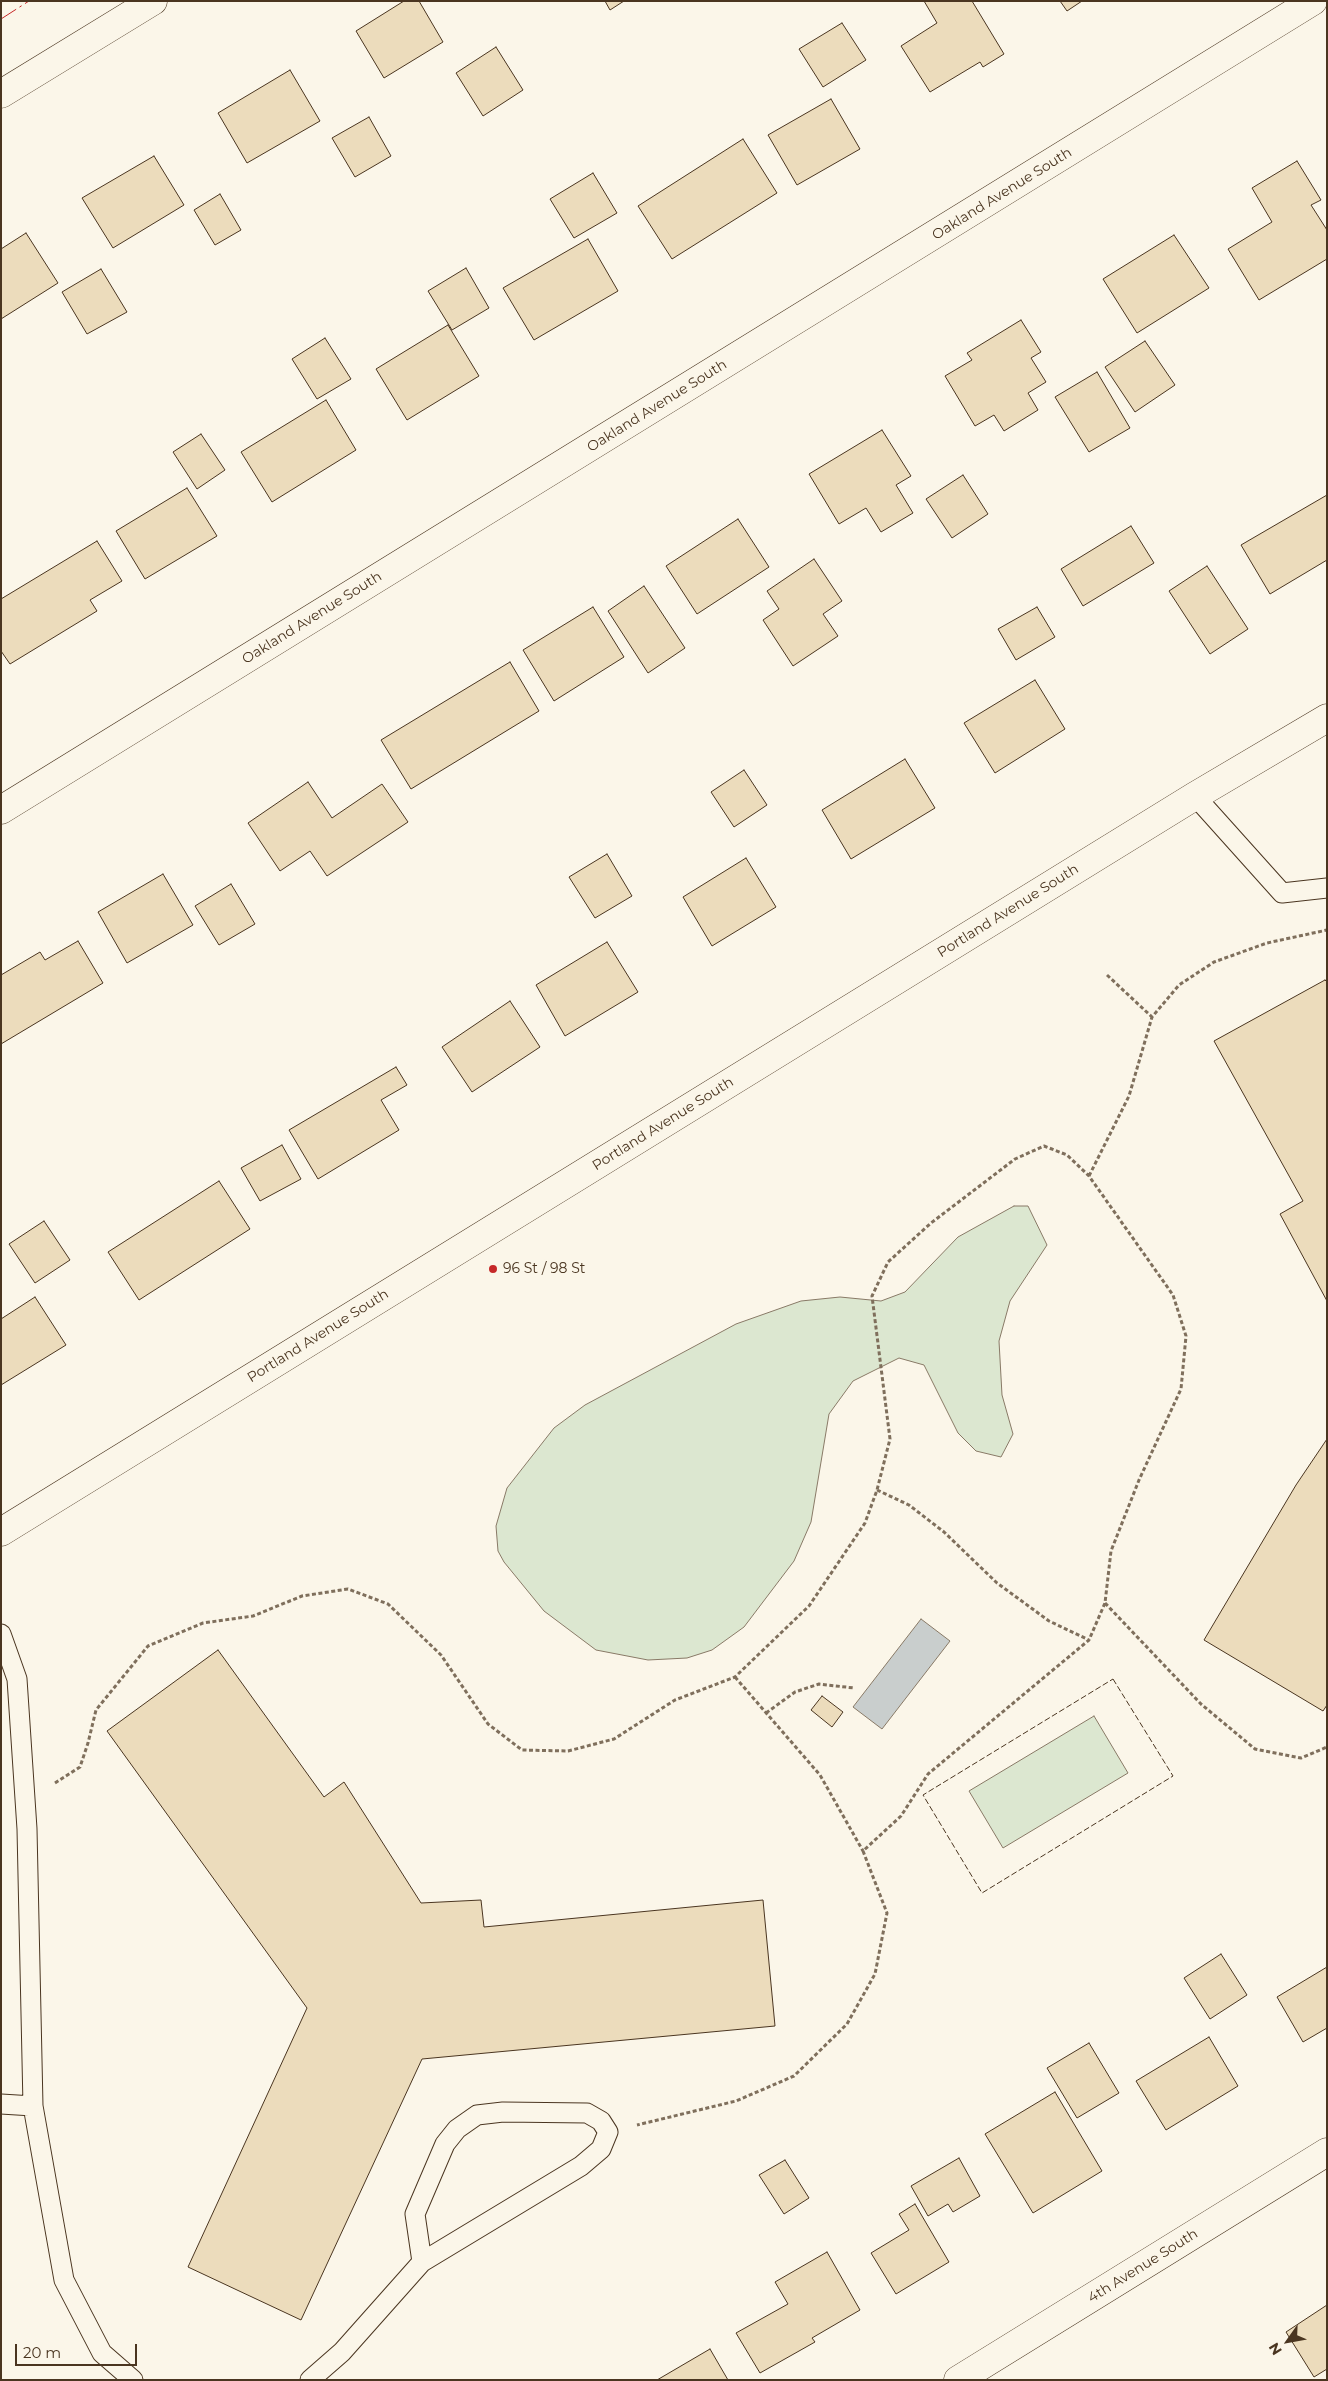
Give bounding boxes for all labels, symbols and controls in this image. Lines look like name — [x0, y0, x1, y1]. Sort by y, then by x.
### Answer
street label: Oakland Avenue South — [929, 144, 1075, 244]
street label: Oakland Avenue South — [584, 356, 730, 456]
street label: Oakland Avenue South — [239, 568, 385, 668]
street label: Portland Avenue South — [934, 861, 1082, 961]
street label: Portland Avenue South — [589, 1074, 737, 1174]
place label: 96 St / 98 St — [503, 1261, 585, 1277]
marker: 96 St / 98 St — [487, 1263, 499, 1275]
street label: Portland Avenue South — [244, 1286, 392, 1386]
street label: 4th Avenue South — [1085, 2225, 1201, 2307]
north arrow — [1263, 2316, 1313, 2366]
scale bar — [18, 2334, 140, 2366]
text: N — [1265, 2339, 1286, 2359]
text: 20 m — [23, 2343, 61, 2362]

